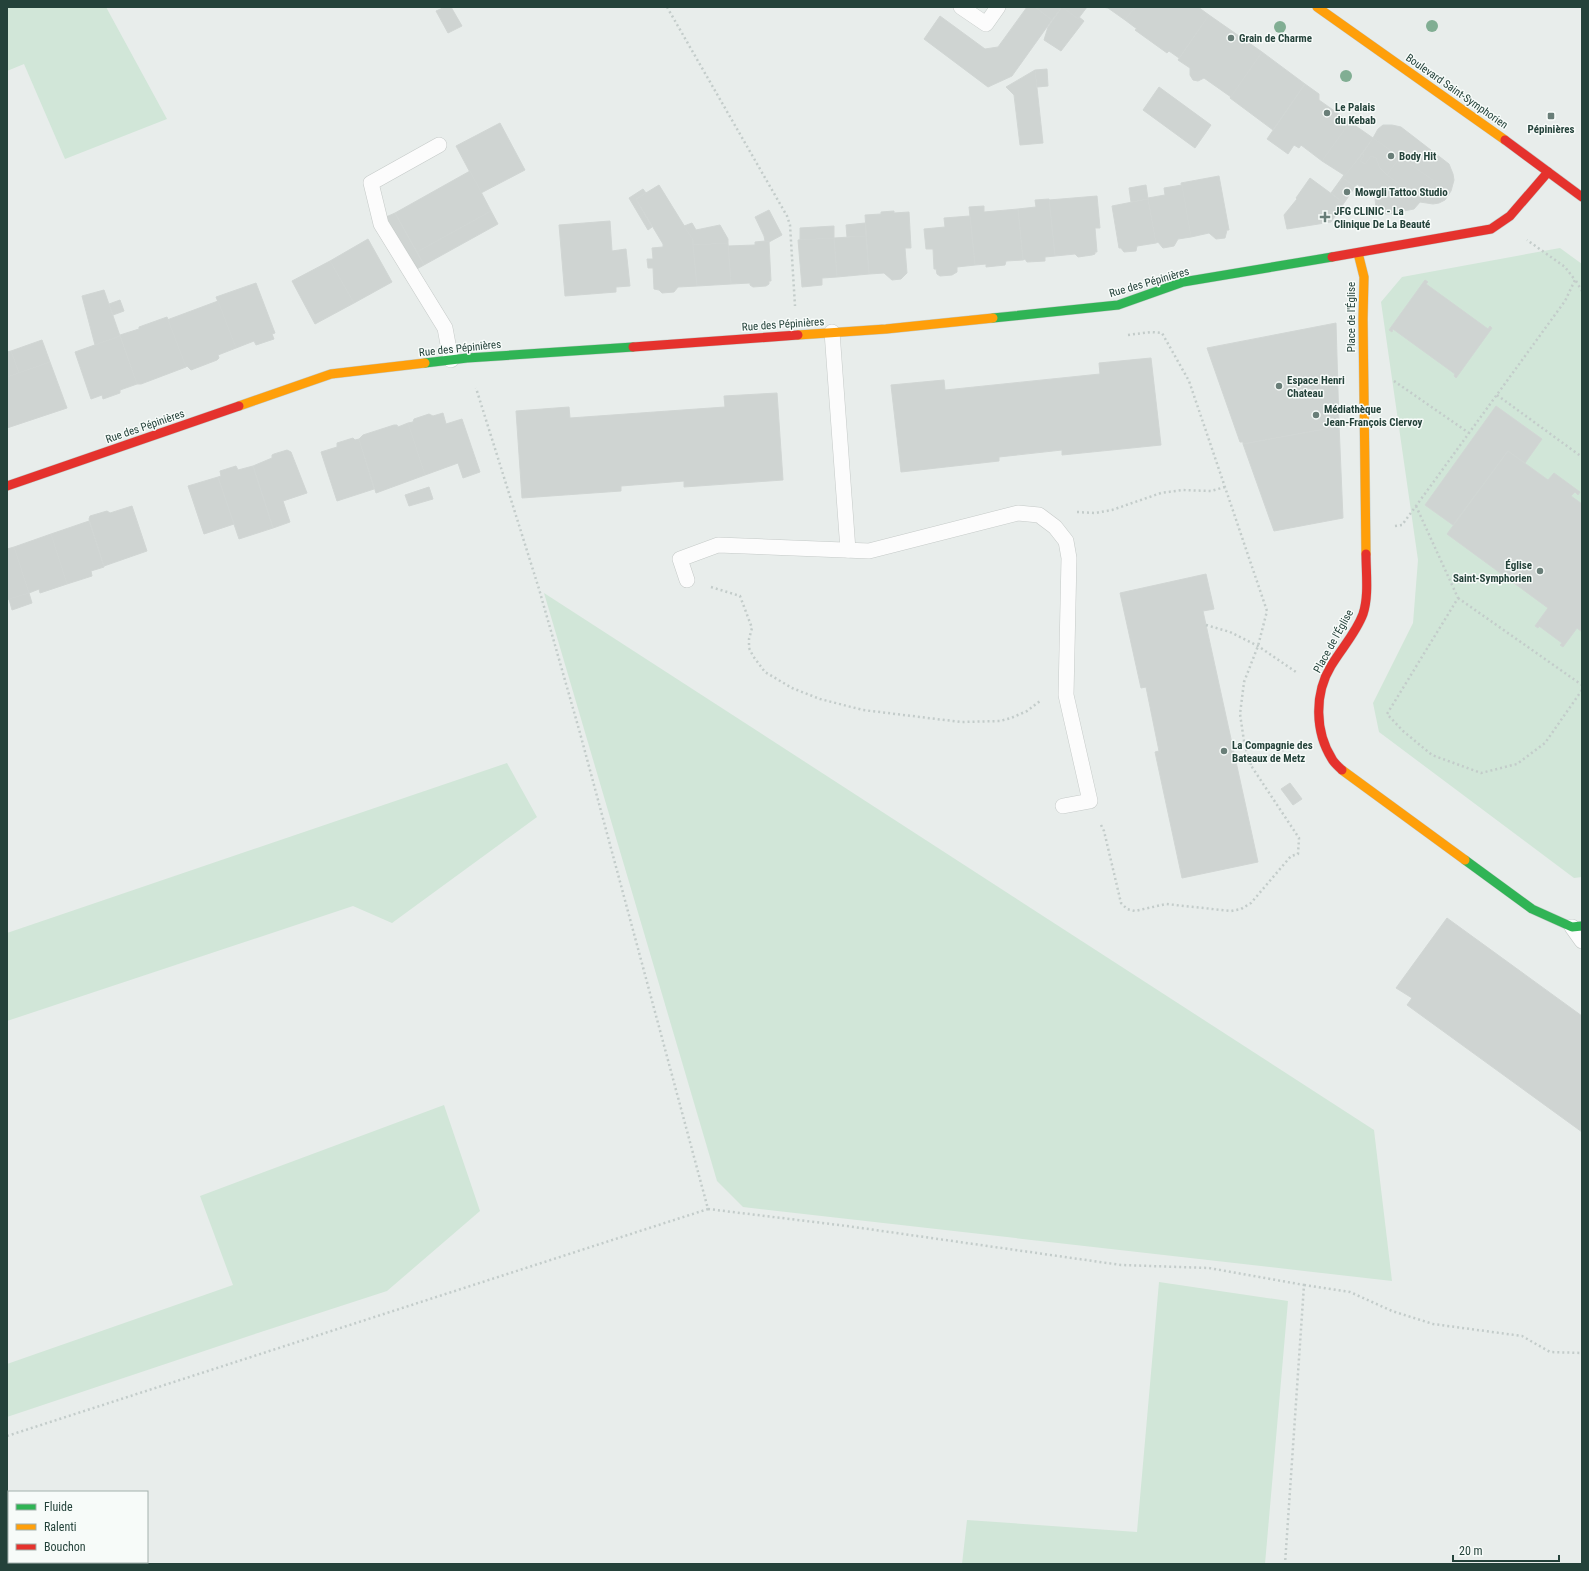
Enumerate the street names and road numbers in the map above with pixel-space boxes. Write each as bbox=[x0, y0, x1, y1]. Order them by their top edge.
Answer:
street label: Boulevard Saint-Symphorien bbox=[1403, 51, 1510, 132]
street label: Rue des Pépinières bbox=[1108, 265, 1191, 300]
street label: Place de l'Église bbox=[1345, 282, 1358, 352]
street label: Rue des Pépinières bbox=[741, 315, 825, 334]
street label: Rue des Pépinières bbox=[418, 338, 502, 359]
street label: Rue des Pépinières bbox=[104, 407, 186, 446]
street label: Place de l'Église bbox=[1311, 607, 1356, 675]

